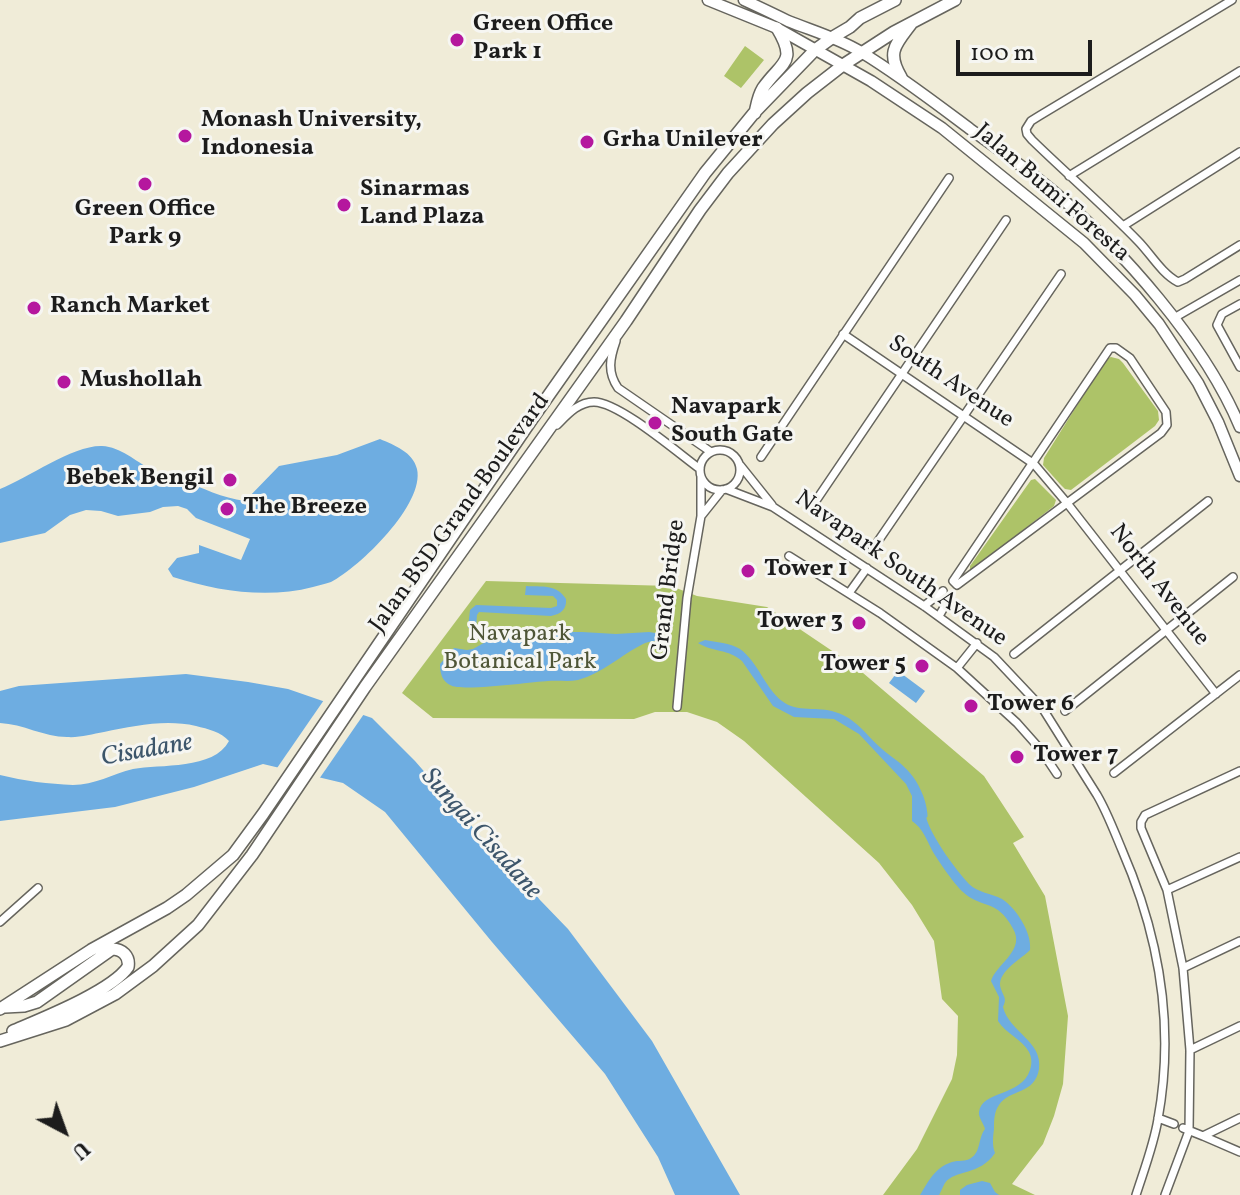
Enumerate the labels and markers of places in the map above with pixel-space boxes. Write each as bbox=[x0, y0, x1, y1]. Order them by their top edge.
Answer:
place label: Green Office Park 1 bbox=[473, 12, 613, 68]
marker: Green Office Park 1 bbox=[448, 31, 466, 49]
place label: Monash University, Indonesia bbox=[201, 108, 422, 164]
marker: Monash University, Indonesia bbox=[176, 127, 194, 145]
place label: Grha Unilever bbox=[603, 128, 763, 156]
marker: Grha Unilever bbox=[578, 133, 596, 151]
marker: Green Office Park 9 bbox=[136, 175, 154, 193]
place label: Sinarmas Land Plaza bbox=[360, 177, 484, 233]
marker: Sinarmas Land Plaza bbox=[335, 196, 353, 214]
place label: Green Office Park 9 bbox=[75, 197, 215, 253]
place label: Ranch Market bbox=[50, 294, 210, 322]
marker: Ranch Market bbox=[25, 299, 43, 317]
place label: Mushollah bbox=[80, 368, 202, 396]
marker: Mushollah bbox=[55, 373, 73, 391]
place label: Navapark South Gate bbox=[671, 395, 793, 451]
marker: Navapark South Gate bbox=[646, 414, 664, 432]
place label: Bebek Bengil bbox=[66, 466, 214, 494]
marker: Bebek Bengil bbox=[221, 471, 239, 489]
place label: The Breeze bbox=[243, 495, 367, 523]
marker: The Breeze bbox=[218, 500, 236, 518]
place label: Tower 1 bbox=[764, 557, 848, 585]
marker: Tower 1 bbox=[739, 562, 757, 580]
place label: Tower 3 bbox=[757, 609, 843, 637]
marker: Tower 3 bbox=[850, 614, 868, 632]
place label: Tower 5 bbox=[820, 652, 906, 680]
marker: Tower 5 bbox=[913, 657, 931, 675]
place label: Tower 6 bbox=[987, 692, 1074, 720]
marker: Tower 6 bbox=[962, 697, 980, 715]
place label: Tower 7 bbox=[1033, 743, 1118, 771]
marker: Tower 7 bbox=[1008, 748, 1026, 766]

